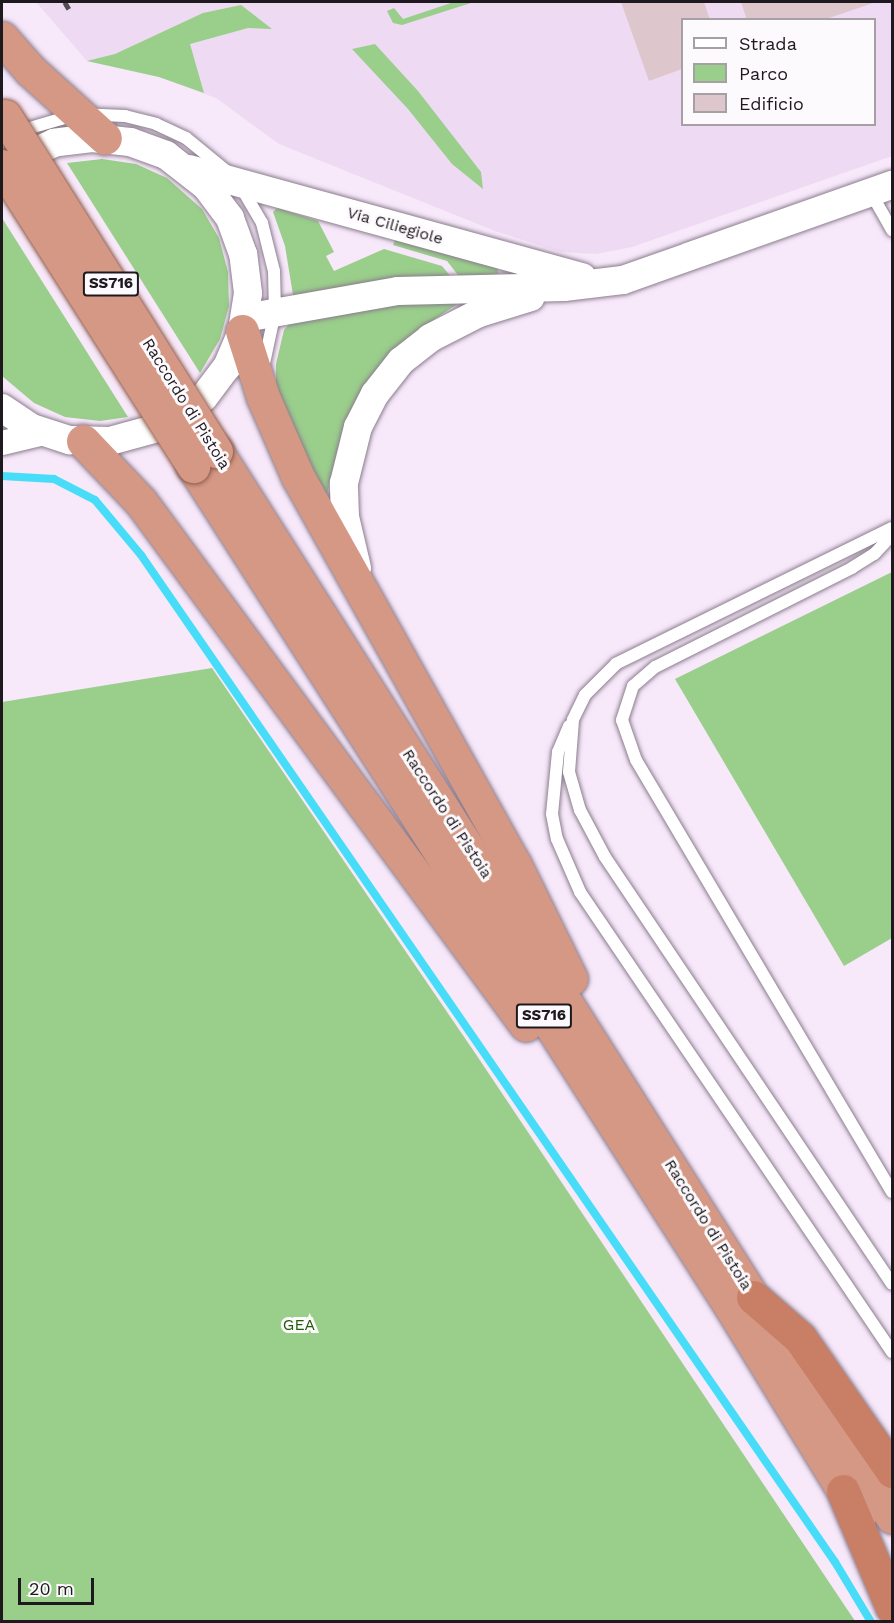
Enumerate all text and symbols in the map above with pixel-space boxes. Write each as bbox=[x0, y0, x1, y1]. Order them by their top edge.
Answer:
legend bbox=[681, 18, 876, 126]
text: Strada bbox=[739, 33, 797, 54]
text: Parco bbox=[739, 63, 788, 84]
text: Edificio bbox=[739, 93, 804, 114]
street label: Via Ciliegiole bbox=[345, 203, 445, 249]
road number: SS716 bbox=[82, 272, 140, 296]
street label: Raccordo di Pistoia bbox=[138, 335, 234, 473]
street label: Raccordo di Pistoia bbox=[398, 746, 496, 882]
road number: SS716 bbox=[516, 1004, 572, 1028]
street label: Raccordo di Pistoia bbox=[660, 1156, 756, 1294]
park label: GEA bbox=[283, 1315, 315, 1335]
scale bar bbox=[21, 1566, 98, 1604]
text: 20 m bbox=[29, 1578, 74, 1599]

